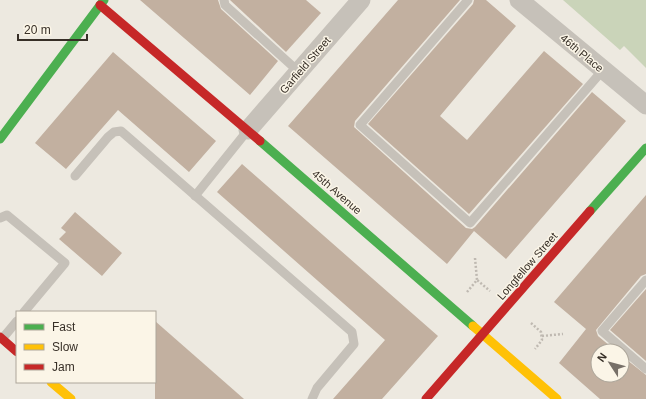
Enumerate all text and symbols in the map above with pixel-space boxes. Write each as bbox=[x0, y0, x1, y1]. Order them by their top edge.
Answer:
scale bar bbox=[18, 16, 87, 42]
text: 20 m bbox=[24, 23, 51, 37]
street label: 46th Place bbox=[558, 32, 606, 74]
street label: Garfield Street bbox=[277, 34, 333, 96]
street label: 45th Avenue bbox=[310, 167, 364, 217]
street label: Longfellow Street bbox=[495, 230, 559, 302]
legend bbox=[16, 311, 156, 383]
text: Fast bbox=[52, 320, 76, 334]
text: Slow bbox=[52, 340, 78, 354]
north arrow bbox=[590, 343, 630, 383]
text: N bbox=[595, 350, 609, 364]
text: Jam bbox=[52, 360, 75, 374]

